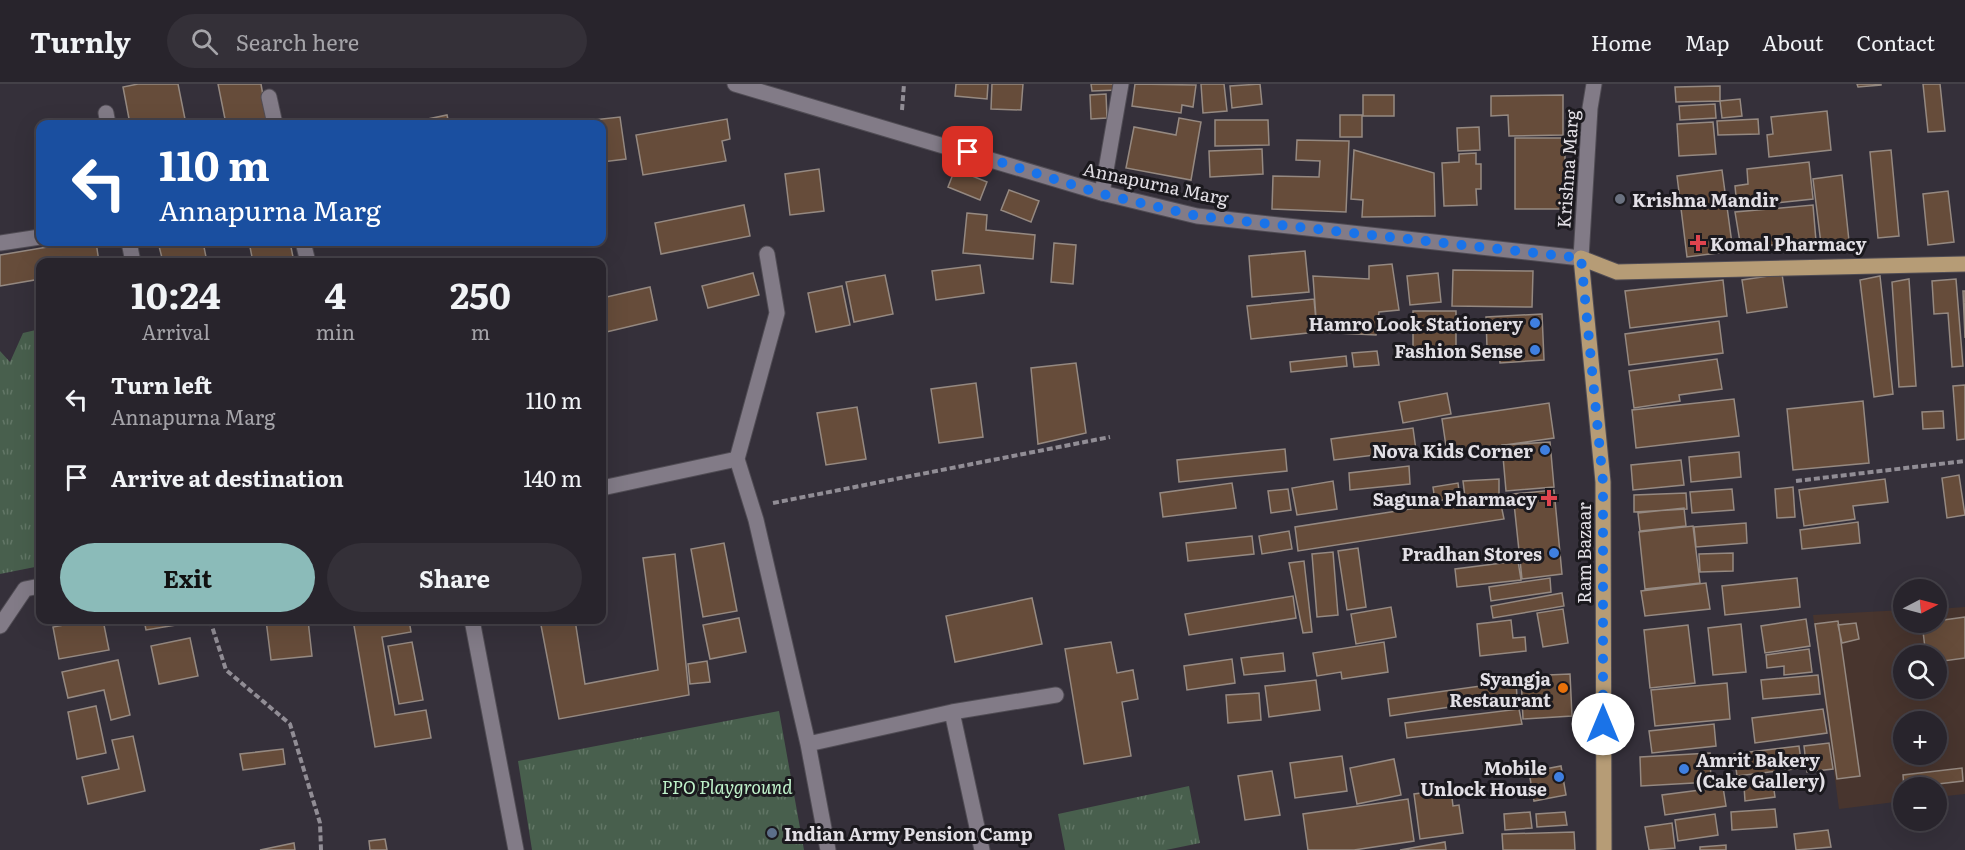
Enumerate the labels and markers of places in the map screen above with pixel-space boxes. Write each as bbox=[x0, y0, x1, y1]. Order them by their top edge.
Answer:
pin bbox=[942, 126, 993, 177]
place label: Krishna Mandir bbox=[1632, 186, 1779, 213]
marker: Krishna Mandir bbox=[1613, 192, 1627, 206]
place label: Komal Pharmacy bbox=[1710, 230, 1867, 257]
marker: Komal Pharmacy bbox=[1691, 236, 1705, 250]
place label: Hamro Look Stationery bbox=[1309, 310, 1523, 337]
marker: Hamro Look Stationery bbox=[1528, 316, 1542, 330]
place label: Fashion Sense bbox=[1394, 337, 1523, 364]
marker: Fashion Sense bbox=[1528, 343, 1542, 357]
place label: Nova Kids Corner bbox=[1372, 437, 1533, 464]
marker: Nova Kids Corner bbox=[1538, 443, 1552, 457]
place label: Saguna Pharmacy bbox=[1373, 485, 1537, 512]
marker: Saguna Pharmacy bbox=[1542, 491, 1556, 505]
place label: Pradhan Stores bbox=[1401, 540, 1542, 567]
marker: Pradhan Stores bbox=[1547, 546, 1561, 560]
place label: Syangja Restaurant bbox=[1449, 665, 1552, 713]
marker: Syangja Restaurant bbox=[1556, 681, 1570, 695]
place label: Amrit Bakery (Cake Gallery) bbox=[1696, 746, 1826, 794]
place label: Mobile Unlock House bbox=[1420, 754, 1547, 802]
marker: Amrit Bakery (Cake Gallery) bbox=[1677, 762, 1691, 776]
marker: Mobile Unlock House bbox=[1552, 770, 1566, 784]
place label: Indian Army Pension Camp bbox=[784, 820, 1033, 847]
marker: Indian Army Pension Camp bbox=[765, 826, 779, 840]

